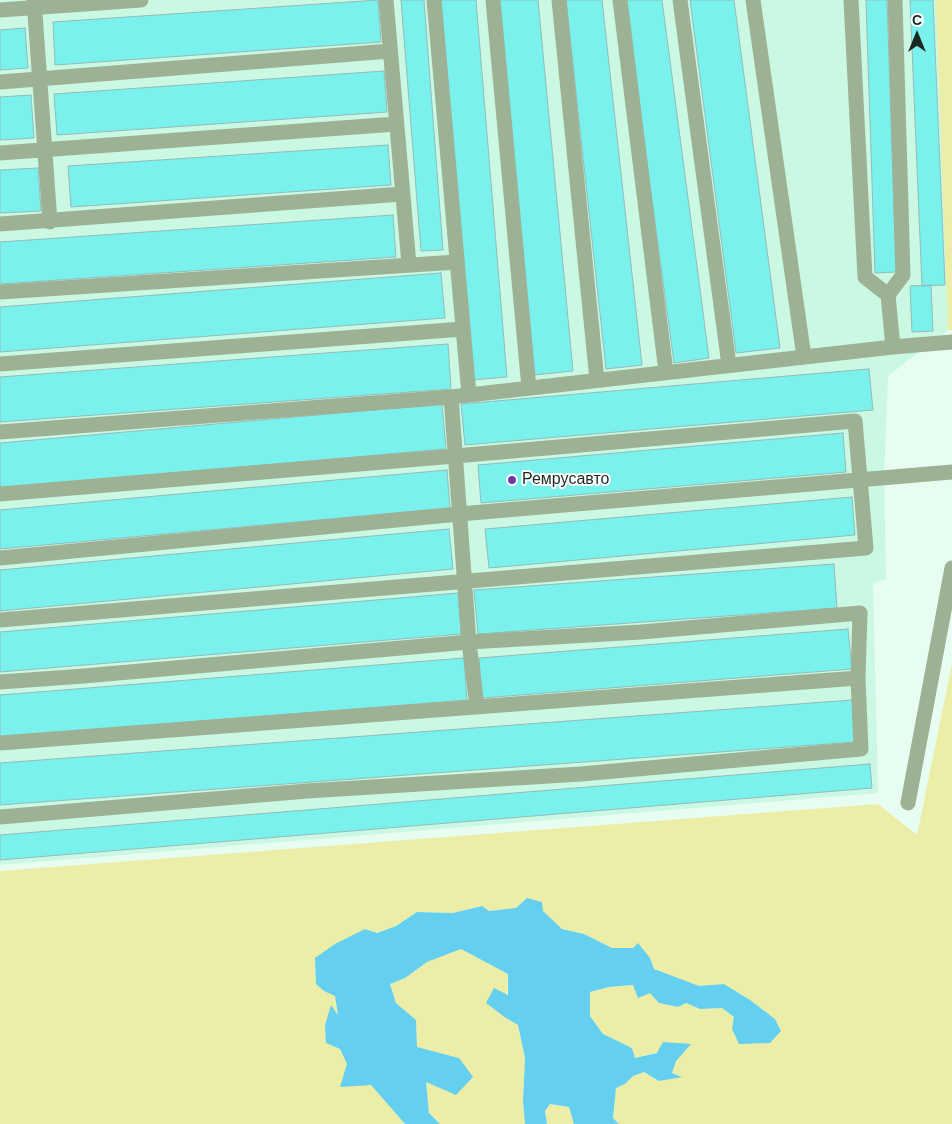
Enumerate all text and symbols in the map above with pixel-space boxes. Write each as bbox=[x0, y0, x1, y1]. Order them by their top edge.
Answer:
north arrow bbox=[892, 10, 942, 60]
text: С bbox=[912, 12, 922, 28]
place label: Ремрусавто bbox=[522, 470, 610, 490]
marker: Ремрусавто bbox=[506, 474, 518, 486]

